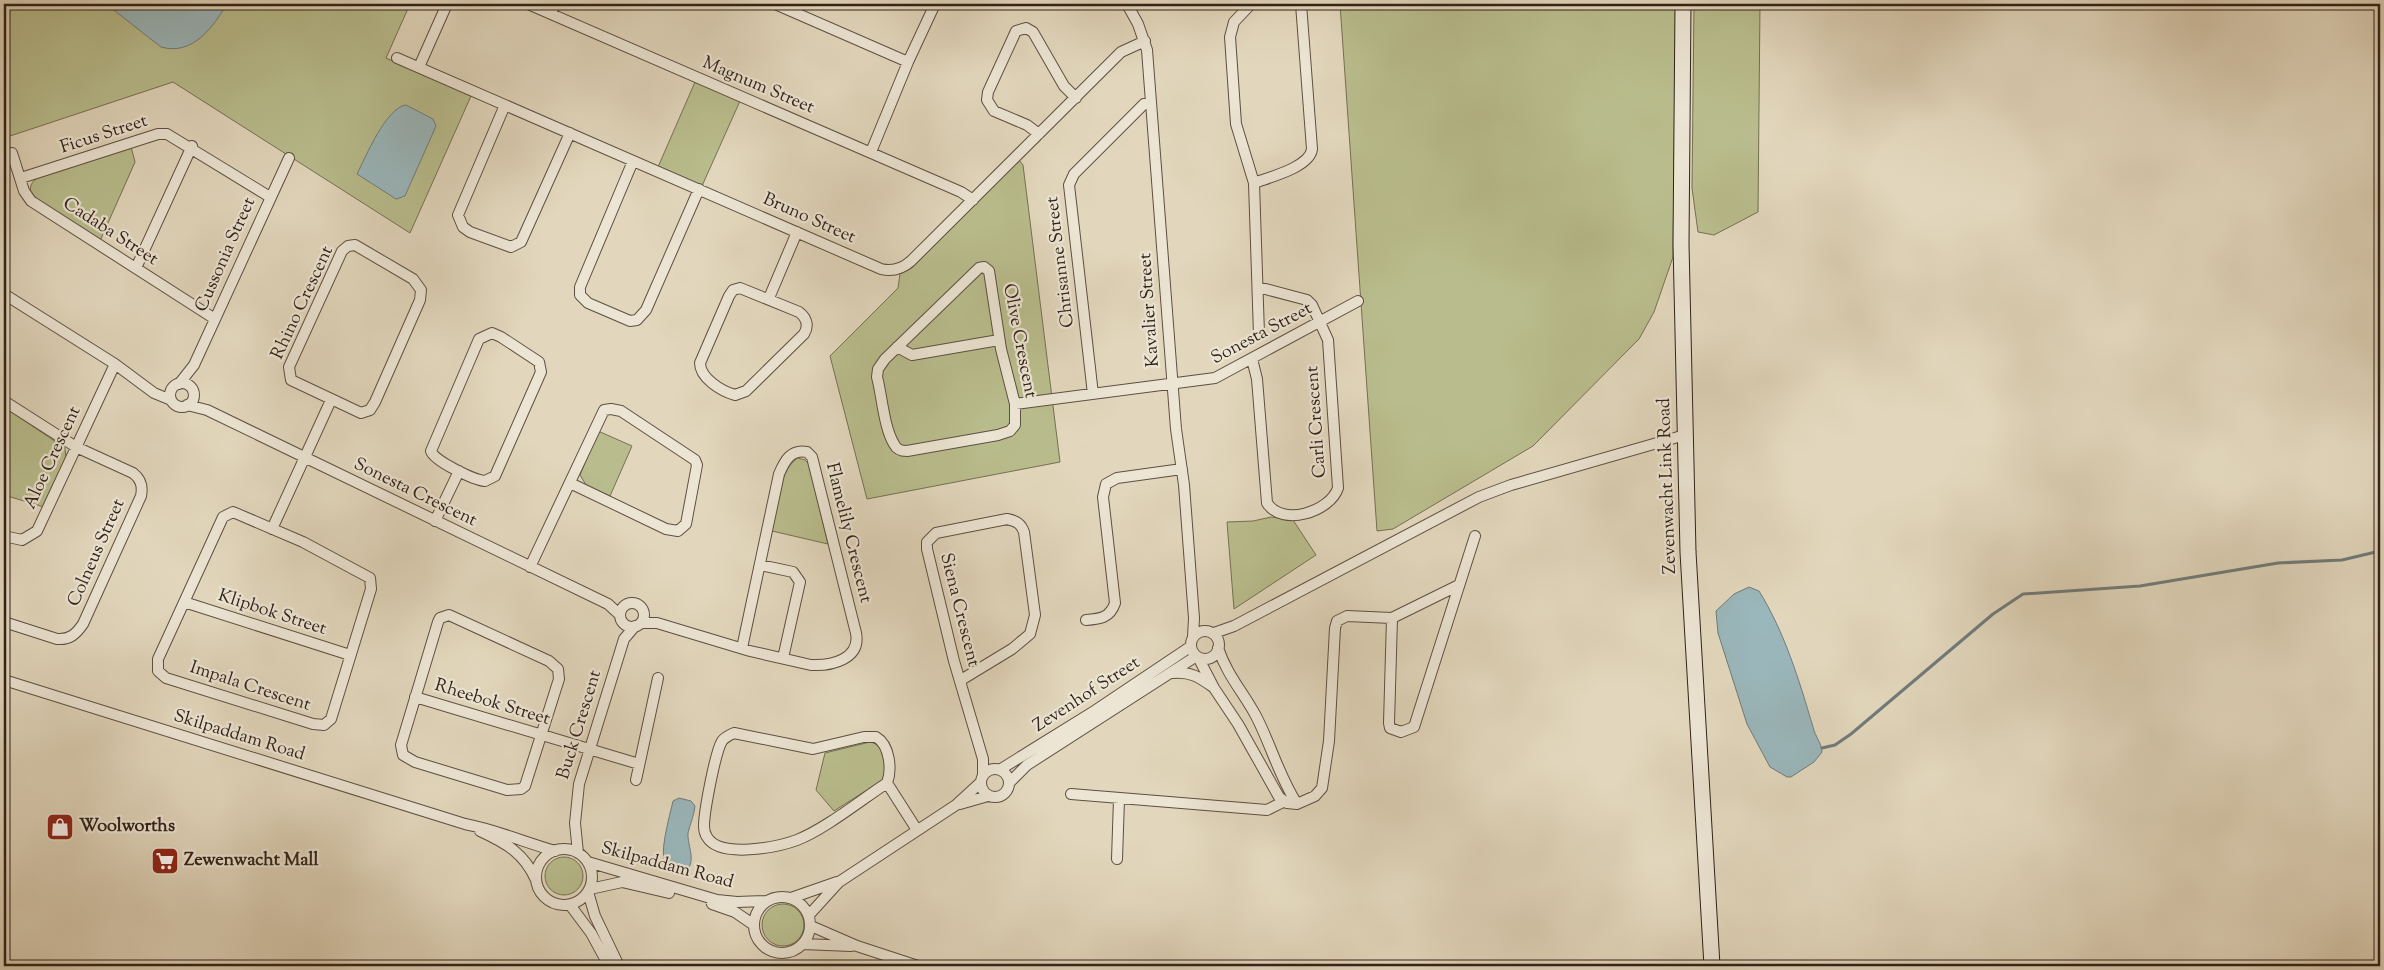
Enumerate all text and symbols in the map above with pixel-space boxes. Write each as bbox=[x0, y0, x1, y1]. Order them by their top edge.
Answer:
street label: Magnum Street bbox=[698, 51, 818, 121]
street label: Ficus Street bbox=[57, 109, 151, 161]
street label: Bruno Street bbox=[758, 187, 860, 251]
street label: Cadaba Street bbox=[57, 191, 163, 273]
street label: Cussonia Street bbox=[189, 194, 263, 316]
street label: Chrisanne Street bbox=[1040, 195, 1082, 329]
street label: Rhino Crescent bbox=[265, 242, 341, 364]
street label: Kavalier Street bbox=[1133, 252, 1167, 368]
street label: Olive Crescent bbox=[995, 282, 1043, 400]
street label: Sonesta Street bbox=[1207, 296, 1317, 372]
street label: Carli Crescent bbox=[1300, 365, 1334, 479]
street label: Zevenwacht Link Road bbox=[1652, 397, 1684, 575]
street label: Aloe Crescent bbox=[18, 402, 88, 514]
street label: Sonesta Crescent bbox=[349, 452, 481, 534]
street label: Flamelily Crescent bbox=[818, 460, 878, 606]
street label: Colneus Street bbox=[62, 495, 132, 611]
street label: Siena Crescent bbox=[932, 550, 986, 670]
street label: Klipbok Street bbox=[214, 583, 330, 643]
street label: Zevenhof Street bbox=[1028, 651, 1146, 739]
street label: Impala Crescent bbox=[186, 655, 314, 719]
street label: Buck Crescent bbox=[551, 667, 609, 783]
street label: Rheebok Street bbox=[431, 673, 553, 733]
street label: Skilpaddam Road bbox=[170, 704, 308, 768]
shop icon: Woolworths bbox=[45, 812, 75, 842]
place label: Woolworths bbox=[79, 814, 175, 840]
street label: Skilpaddam Road bbox=[598, 836, 736, 896]
supermarket icon: Zewenwacht Mall bbox=[150, 846, 180, 876]
place label: Zewenwacht Mall bbox=[184, 848, 319, 874]

